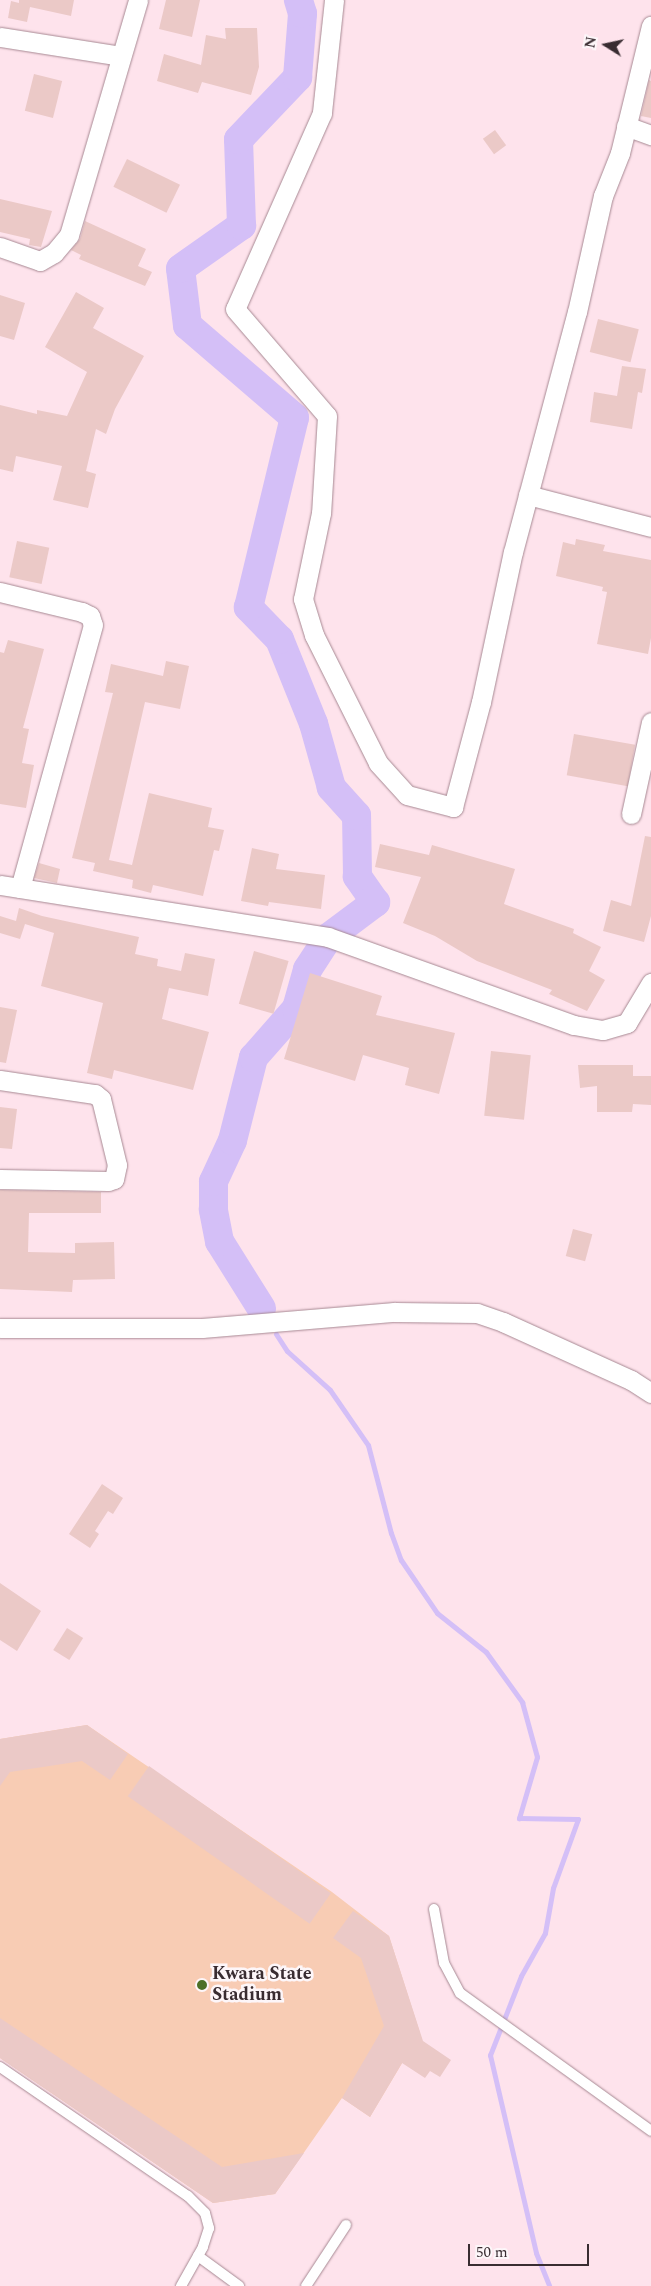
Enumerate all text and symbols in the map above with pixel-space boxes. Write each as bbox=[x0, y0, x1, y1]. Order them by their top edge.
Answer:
north arrow bbox=[581, 20, 631, 70]
text: N bbox=[579, 35, 602, 50]
place label: Kwara State Stadium bbox=[212, 1964, 312, 2006]
marker: Kwara State Stadium bbox=[196, 1979, 208, 1991]
scale bar bbox=[471, 2234, 592, 2266]
text: 50 m bbox=[476, 2241, 508, 2264]

